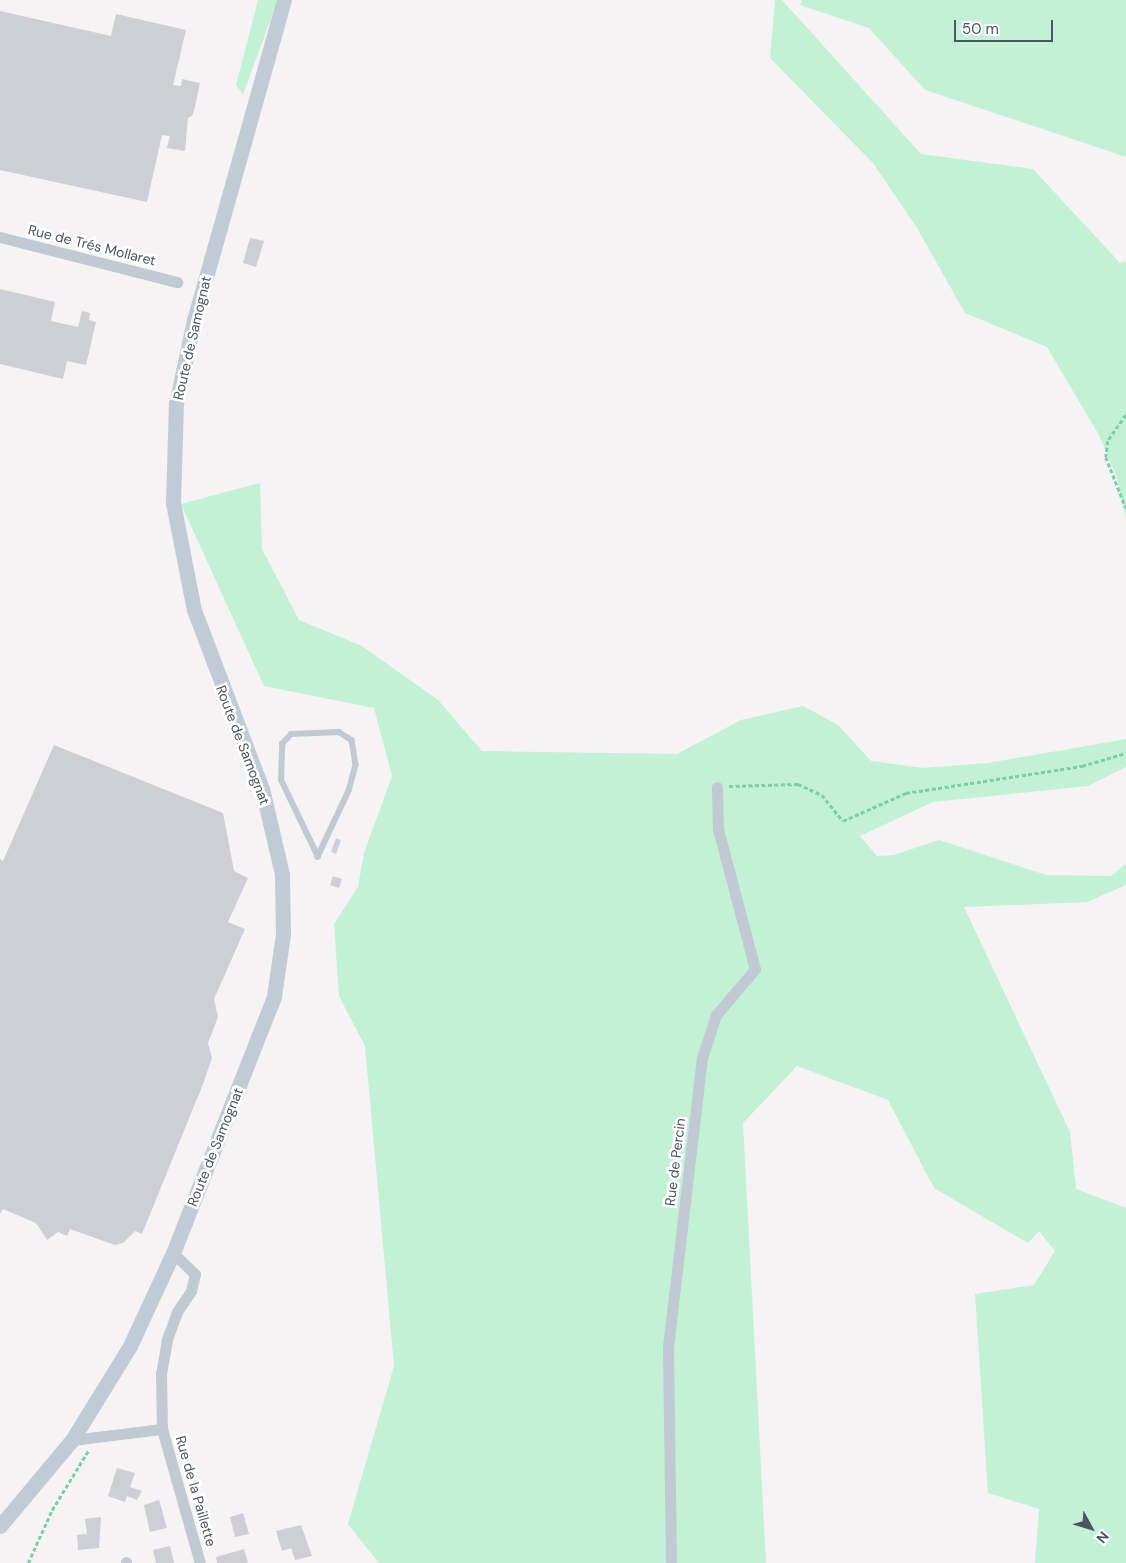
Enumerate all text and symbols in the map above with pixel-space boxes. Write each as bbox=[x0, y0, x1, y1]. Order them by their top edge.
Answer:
scale bar bbox=[956, 10, 1055, 42]
text: 50 m bbox=[962, 19, 999, 39]
street label: Rue de Trés Mollaret bbox=[26, 221, 158, 269]
street label: Route de Samognat bbox=[170, 274, 214, 402]
street label: Route de Samognat bbox=[212, 683, 274, 807]
street label: Route de Samognat bbox=[183, 1085, 247, 1209]
street label: Rue de Percin bbox=[661, 1117, 689, 1207]
street label: Rue de la Paillette bbox=[172, 1434, 220, 1548]
north arrow bbox=[1066, 1503, 1116, 1553]
text: N bbox=[1092, 1528, 1113, 1547]

